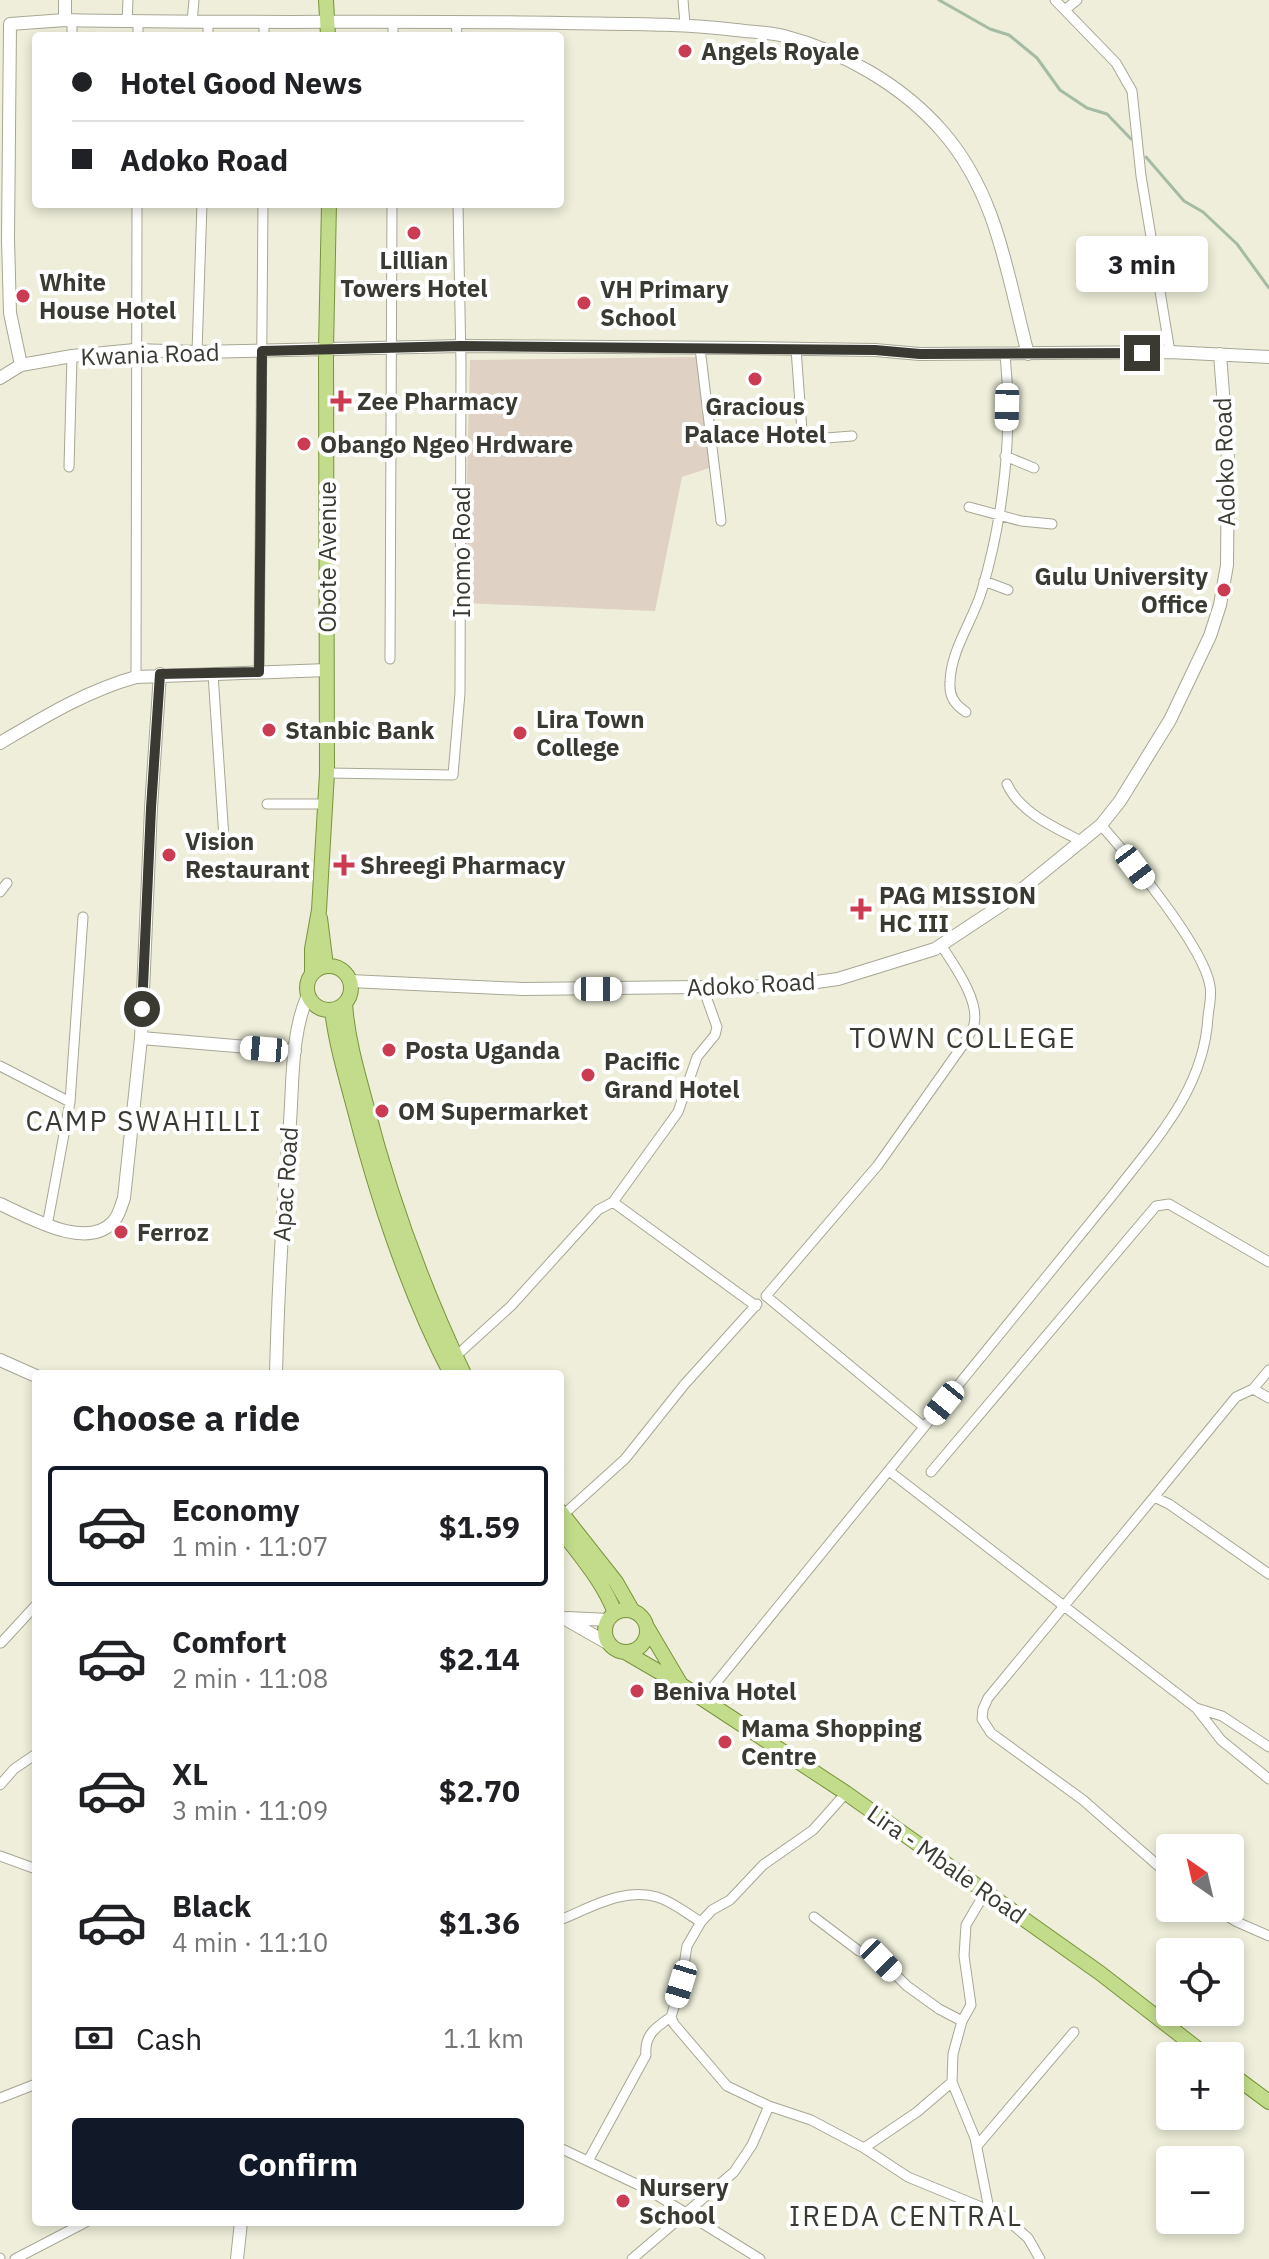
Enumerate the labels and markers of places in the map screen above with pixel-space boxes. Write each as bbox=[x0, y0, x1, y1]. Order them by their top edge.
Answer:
place label: Angels Royale bbox=[701, 35, 859, 67]
marker: Angels Royale bbox=[676, 42, 694, 60]
marker: Lillian Towers Hotel bbox=[405, 224, 423, 242]
place label: Lillian Towers Hotel bbox=[340, 244, 488, 304]
place label: White House Hotel bbox=[39, 266, 176, 326]
place label: VH Primary School bbox=[600, 273, 729, 333]
marker: White House Hotel bbox=[14, 287, 32, 305]
marker: VH Primary School bbox=[575, 294, 593, 312]
marker: Gracious Palace Hotel bbox=[746, 370, 764, 388]
place label: Zee Pharmacy bbox=[357, 385, 518, 417]
place label: Gracious Palace Hotel bbox=[684, 390, 826, 450]
marker: Zee Pharmacy bbox=[332, 392, 350, 410]
place label: Obango Ngeo Hrdware bbox=[320, 428, 573, 460]
marker: Obango Ngeo Hrdware bbox=[295, 435, 313, 453]
place label: Gulu University Office bbox=[1035, 560, 1208, 620]
marker: Gulu University Office bbox=[1215, 581, 1233, 599]
place label: Lira Town College bbox=[536, 703, 645, 763]
place label: Stanbic Bank bbox=[285, 714, 435, 746]
marker: Stanbic Bank bbox=[260, 721, 278, 739]
marker: Lira Town College bbox=[511, 724, 529, 742]
place label: Vision Restaurant bbox=[185, 825, 310, 885]
marker: Vision Restaurant bbox=[160, 846, 178, 864]
place label: Shreegi Pharmacy bbox=[360, 849, 566, 881]
marker: Shreegi Pharmacy bbox=[335, 856, 353, 874]
place label: PAG MISSION HC III bbox=[879, 879, 1036, 939]
marker: PAG MISSION HC III bbox=[850, 898, 872, 920]
place label: Posta Uganda bbox=[405, 1034, 560, 1066]
marker: Posta Uganda bbox=[380, 1041, 398, 1059]
place label: Pacific Grand Hotel bbox=[604, 1045, 739, 1105]
marker: Pacific Grand Hotel bbox=[579, 1066, 597, 1084]
place label: OM Supermarket bbox=[398, 1095, 588, 1127]
marker: OM Supermarket bbox=[373, 1102, 391, 1120]
place label: Ferroz bbox=[137, 1216, 209, 1248]
marker: Ferroz bbox=[112, 1223, 130, 1241]
place label: Beniva Hotel bbox=[653, 1675, 796, 1707]
marker: Beniva Hotel bbox=[628, 1682, 646, 1700]
place label: Mama Shopping Centre bbox=[741, 1712, 922, 1772]
marker: Mama Shopping Centre bbox=[716, 1733, 734, 1751]
place label: Nursery School bbox=[639, 2171, 729, 2231]
marker: Nursery School bbox=[614, 2192, 632, 2210]

